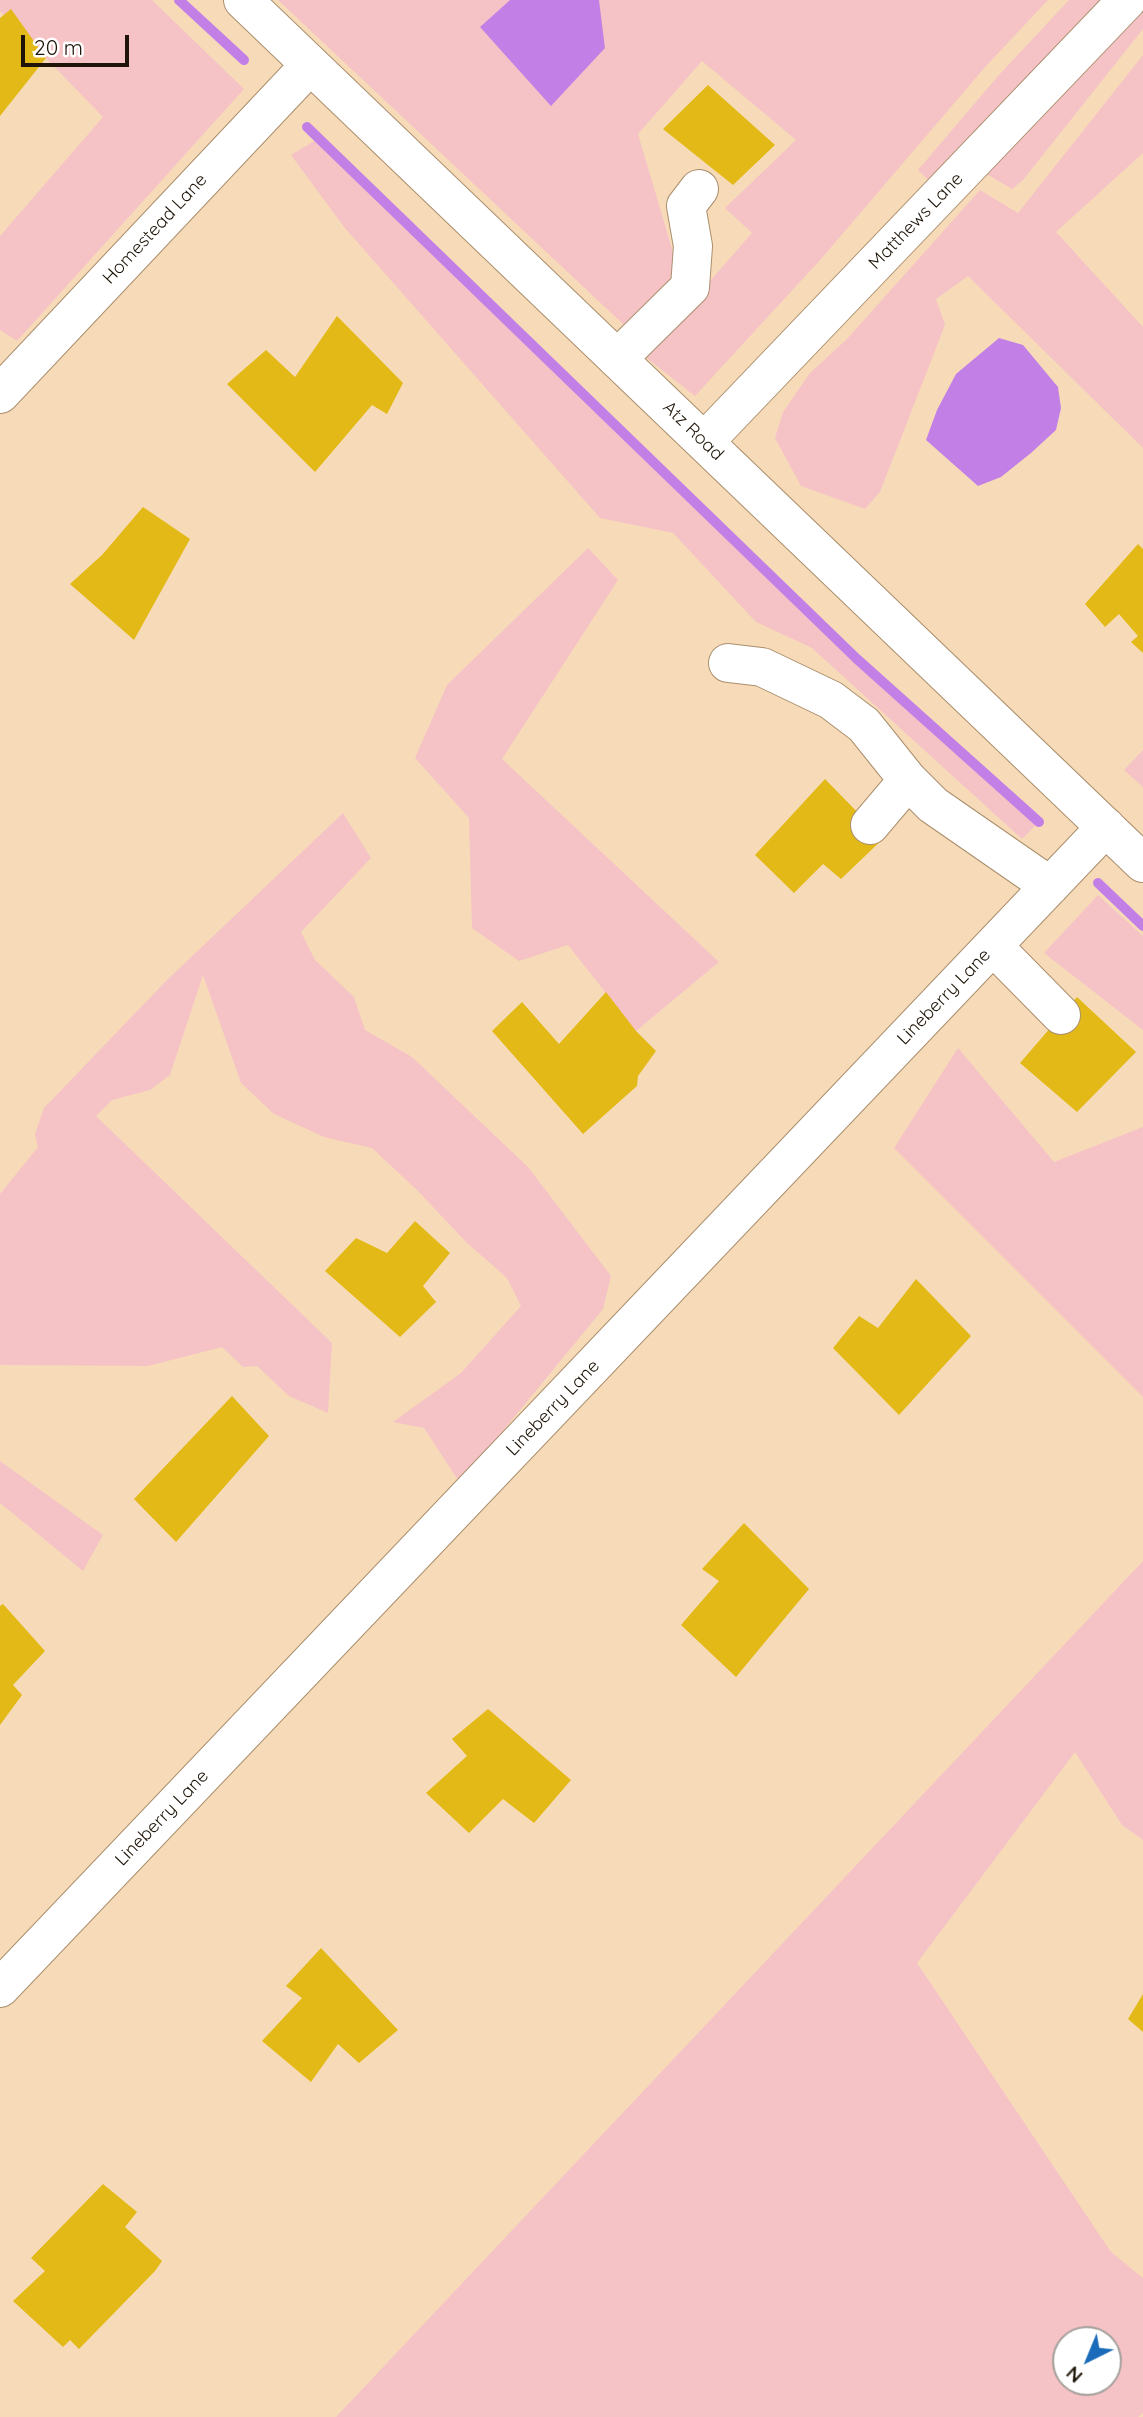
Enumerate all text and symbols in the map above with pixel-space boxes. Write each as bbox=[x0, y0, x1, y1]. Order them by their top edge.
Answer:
scale bar bbox=[24, 21, 133, 65]
text: 20 m bbox=[34, 34, 83, 60]
street label: Matthews Lane bbox=[864, 168, 968, 274]
street label: Homestead Lane bbox=[98, 169, 212, 289]
street label: Atz Road bbox=[658, 397, 728, 465]
street label: Lineberry Lane bbox=[893, 944, 995, 1050]
street label: Lineberry Lane bbox=[502, 1355, 604, 1461]
street label: Lineberry Lane bbox=[111, 1765, 213, 1871]
north arrow bbox=[1052, 2326, 1122, 2396]
text: N bbox=[1061, 2361, 1087, 2388]

